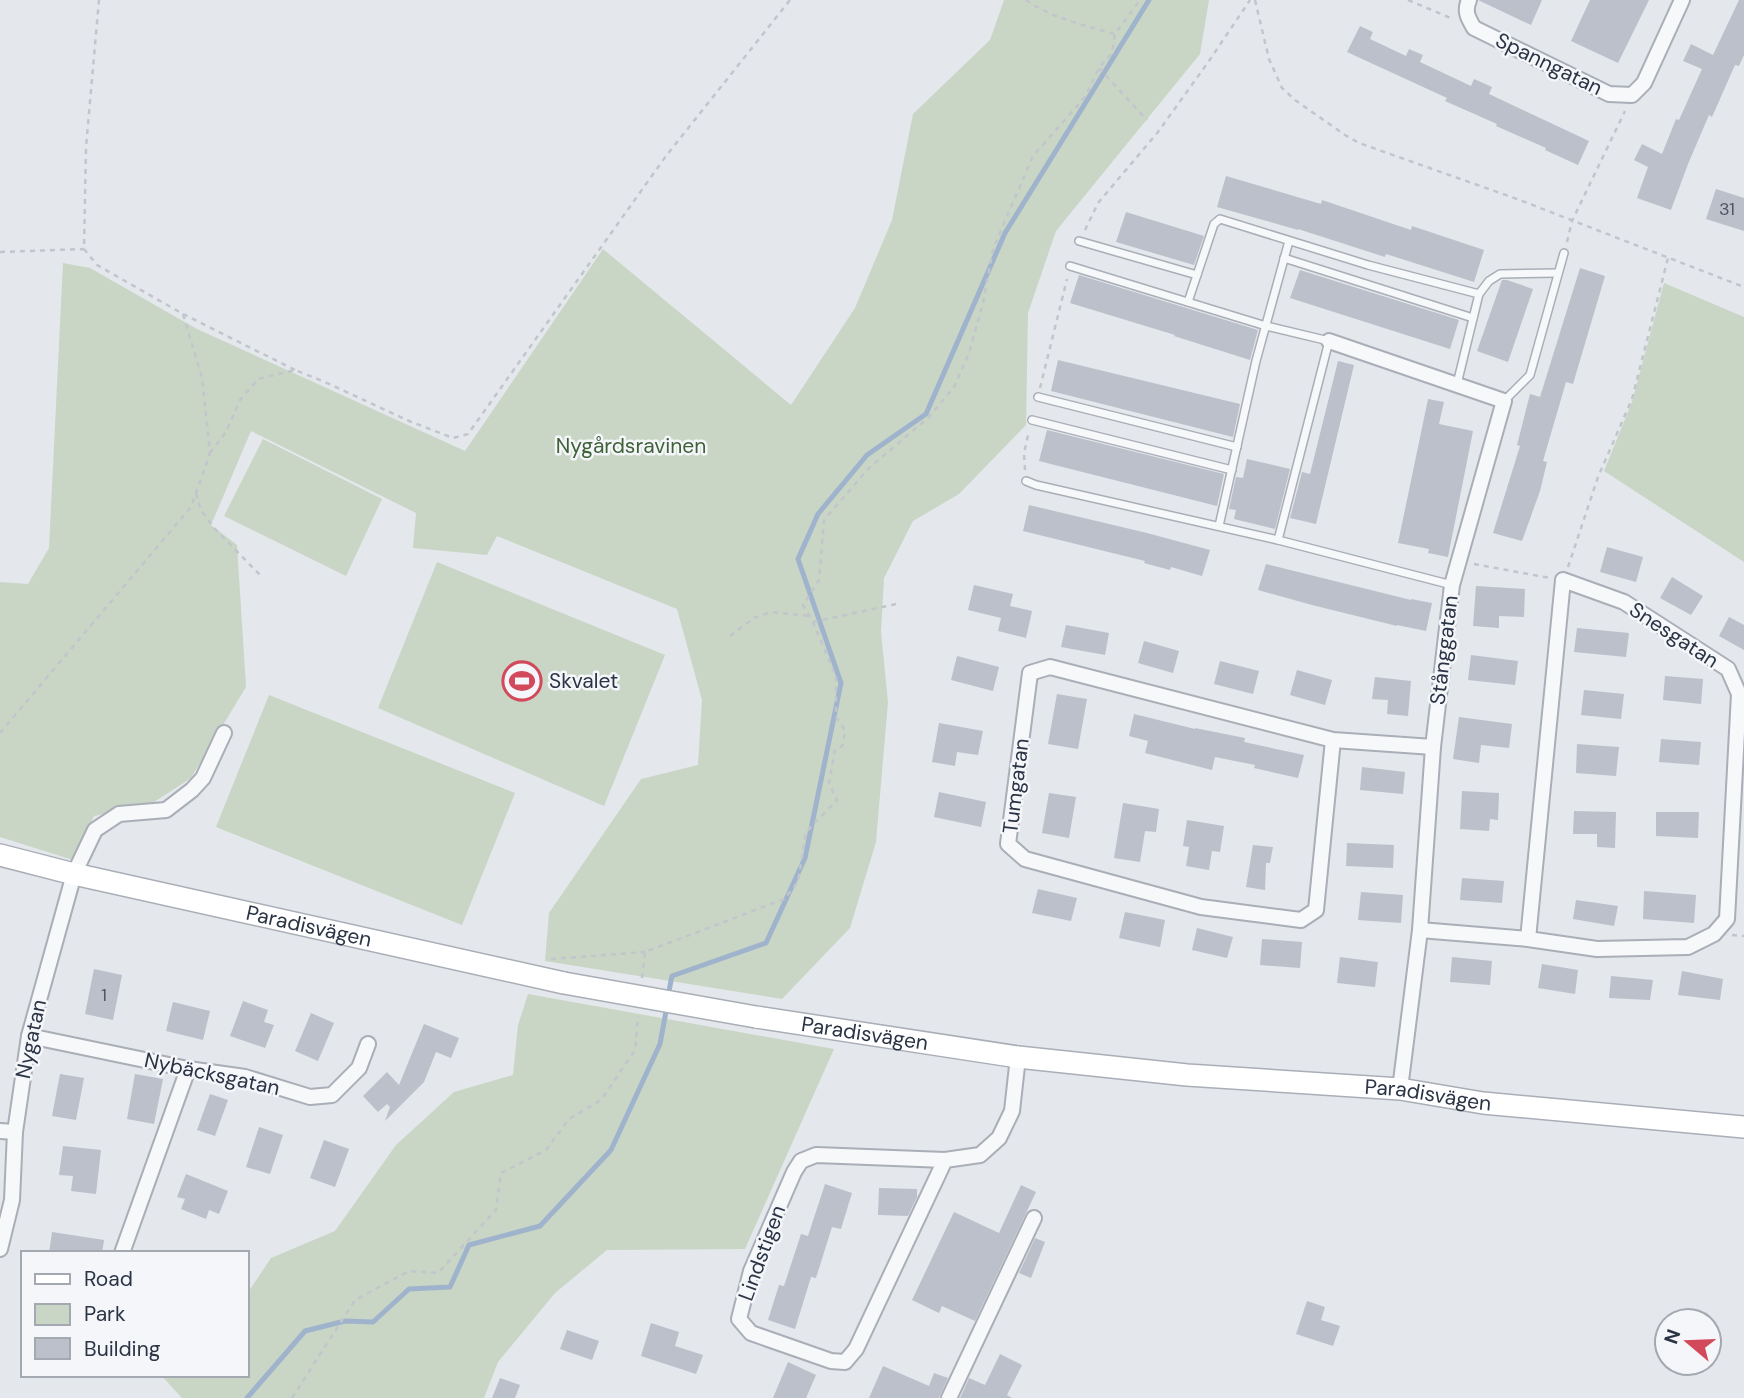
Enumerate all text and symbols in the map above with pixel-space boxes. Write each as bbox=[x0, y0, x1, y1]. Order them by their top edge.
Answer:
street label: Spanngatan bbox=[1491, 26, 1607, 102]
house number: 31 bbox=[1719, 197, 1735, 221]
park label: Nygårdsravinen bbox=[556, 432, 706, 460]
street label: Stånggatan bbox=[1423, 594, 1465, 706]
street label: Snesgatan bbox=[1624, 596, 1724, 674]
sports icon: Skvalet bbox=[501, 660, 543, 702]
place label: Skvalet bbox=[549, 667, 618, 695]
street label: Tumgatan bbox=[996, 737, 1036, 835]
street label: Paradisvägen bbox=[243, 899, 374, 954]
house number: 1 bbox=[101, 983, 107, 1007]
street label: Nygatan bbox=[9, 997, 53, 1081]
street label: Paradisvägen bbox=[799, 1010, 930, 1057]
street label: Nybäcksgatan bbox=[142, 1046, 282, 1102]
street label: Paradisvägen bbox=[1364, 1073, 1493, 1118]
street label: Lindstigen bbox=[732, 1201, 792, 1305]
legend bbox=[21, 1251, 248, 1377]
text: Road bbox=[84, 1265, 133, 1293]
text: Park bbox=[84, 1300, 126, 1328]
north arrow bbox=[1653, 1307, 1723, 1377]
text: N bbox=[1658, 1326, 1686, 1347]
text: Building bbox=[84, 1335, 161, 1363]

